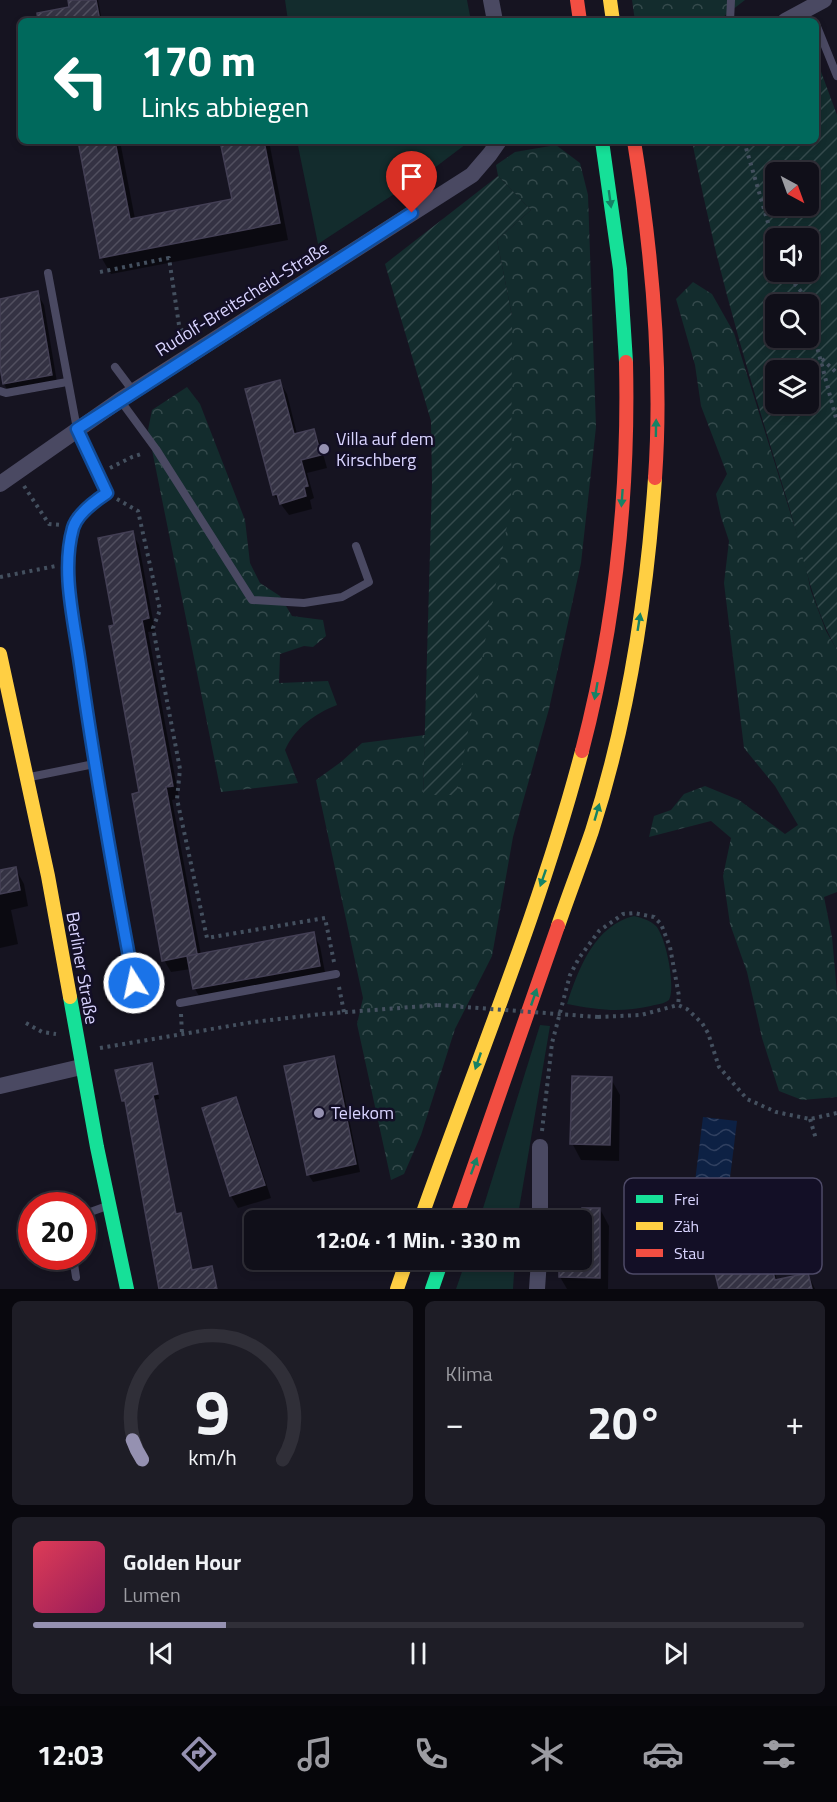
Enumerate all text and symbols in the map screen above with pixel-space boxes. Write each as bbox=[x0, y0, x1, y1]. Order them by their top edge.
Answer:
text: 170 m bbox=[141, 28, 256, 92]
icon: left bbox=[42, 42, 120, 120]
text: Links abbiegen bbox=[141, 86, 309, 127]
pin bbox=[386, 151, 437, 213]
icon: arrive bbox=[395, 160, 428, 193]
north arrow bbox=[765, 162, 819, 216]
map controls bbox=[765, 162, 819, 414]
one-way arrow bbox=[606, 189, 615, 208]
button: sound bbox=[765, 228, 819, 282]
street label: Rudolf-Breitscheid-Straße bbox=[150, 234, 334, 363]
button: search bbox=[765, 294, 819, 348]
button: layers bbox=[765, 360, 819, 414]
one-way arrow bbox=[652, 418, 661, 437]
place label: Villa auf dem Kirschberg bbox=[336, 425, 434, 473]
marker: Villa auf dem Kirschberg bbox=[317, 442, 331, 456]
one-way arrow bbox=[618, 488, 627, 507]
one-way arrow bbox=[634, 612, 643, 631]
one-way arrow bbox=[591, 682, 600, 701]
one-way arrow bbox=[593, 803, 602, 821]
one-way arrow bbox=[538, 869, 548, 887]
street label: Berliner Straße bbox=[59, 909, 106, 1026]
position arrow bbox=[102, 951, 166, 1015]
one-way arrow bbox=[529, 987, 539, 1005]
one-way arrow bbox=[472, 1052, 482, 1070]
place label: Telekom bbox=[331, 1099, 394, 1126]
marker: Telekom bbox=[312, 1106, 326, 1120]
one-way arrow bbox=[469, 1157, 479, 1175]
legend bbox=[624, 1178, 822, 1274]
text: Frei bbox=[674, 1187, 699, 1211]
speed limit sign: 20 bbox=[18, 1192, 96, 1270]
text: Zäh bbox=[674, 1214, 699, 1238]
text: 12:04 · 1 Min. · 330 m bbox=[315, 1223, 521, 1257]
text: Stau bbox=[674, 1241, 705, 1265]
text: Klima bbox=[446, 1358, 493, 1389]
text: 9 bbox=[195, 1363, 230, 1458]
text: 20° bbox=[587, 1388, 663, 1456]
text: − bbox=[446, 1398, 464, 1448]
text: + bbox=[786, 1398, 804, 1448]
text: km/h bbox=[188, 1441, 237, 1473]
text: Golden Hour bbox=[123, 1545, 241, 1579]
text: Lumen bbox=[123, 1579, 181, 1610]
icon: previous bbox=[145, 1637, 178, 1670]
icon: pause bbox=[402, 1637, 435, 1670]
icon: next bbox=[659, 1637, 692, 1670]
icon: directions bbox=[178, 1733, 220, 1775]
icon: music bbox=[294, 1733, 336, 1775]
icon: phone bbox=[410, 1733, 452, 1775]
icon: climate bbox=[526, 1733, 568, 1775]
icon: car bbox=[642, 1733, 684, 1775]
icon: filters bbox=[758, 1733, 800, 1775]
text: 12:03 bbox=[37, 1734, 104, 1775]

